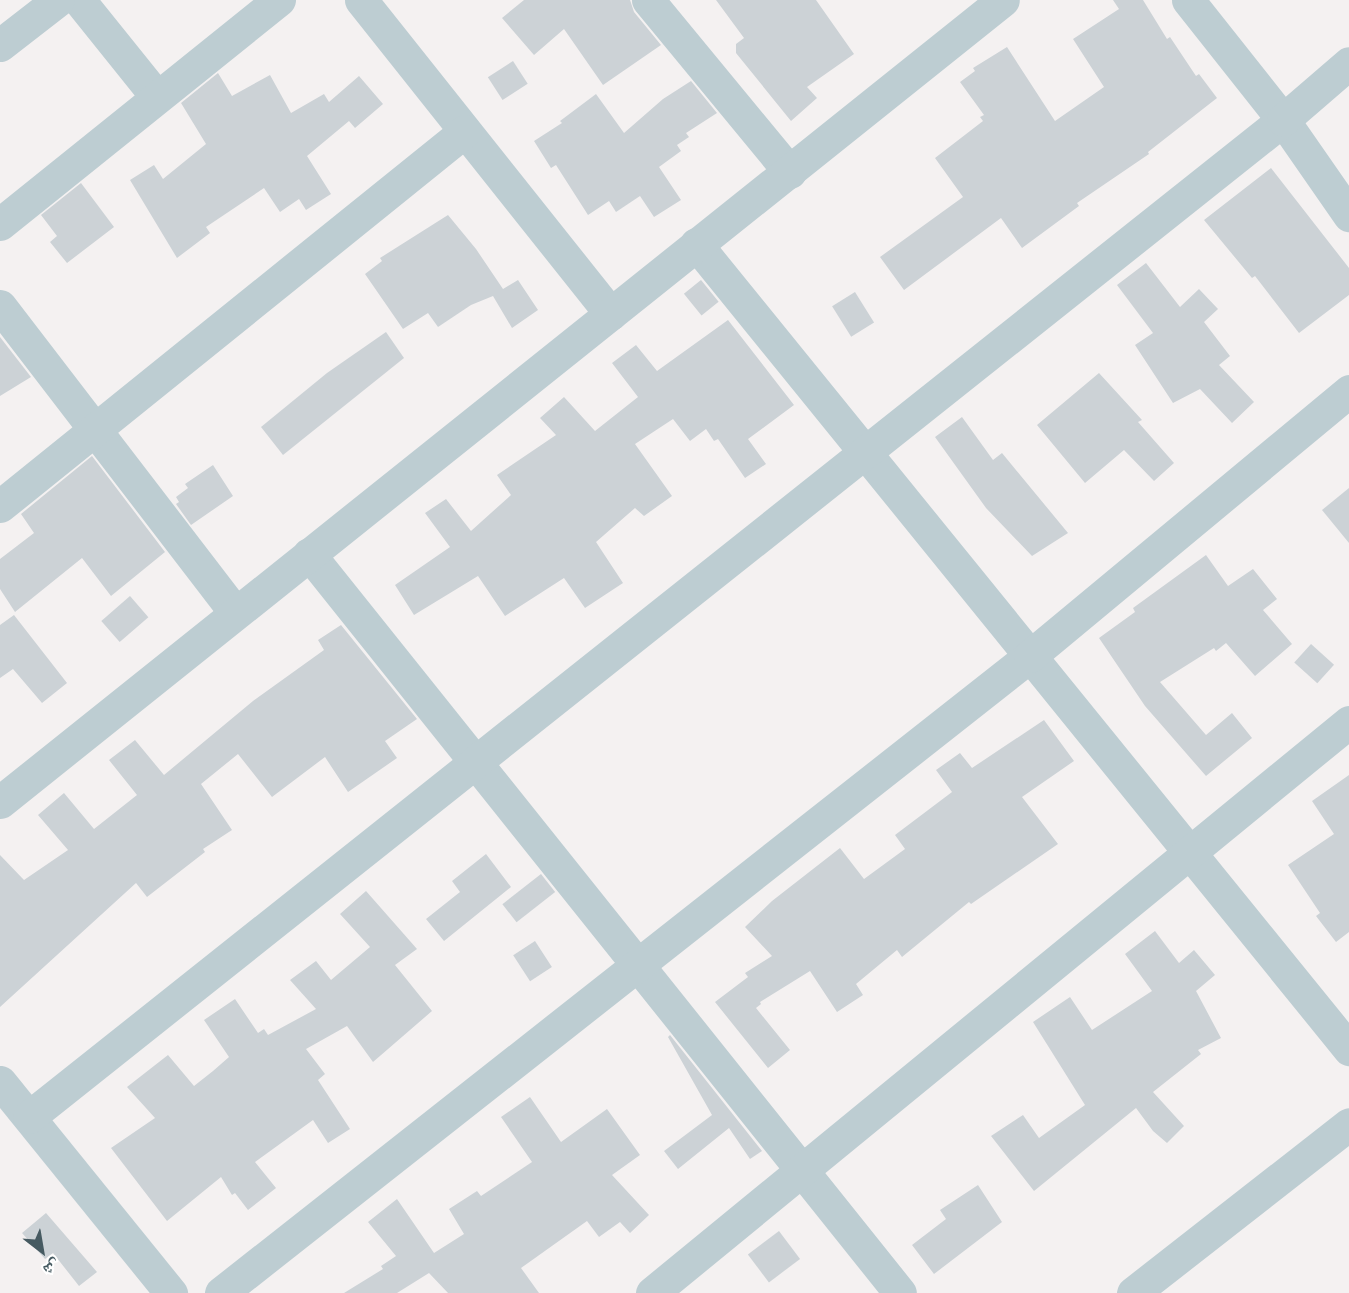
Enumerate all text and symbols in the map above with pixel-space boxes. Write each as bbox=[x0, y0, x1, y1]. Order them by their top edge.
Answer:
north arrow bbox=[12, 1221, 72, 1281]
text: ش bbox=[39, 1254, 64, 1279]

